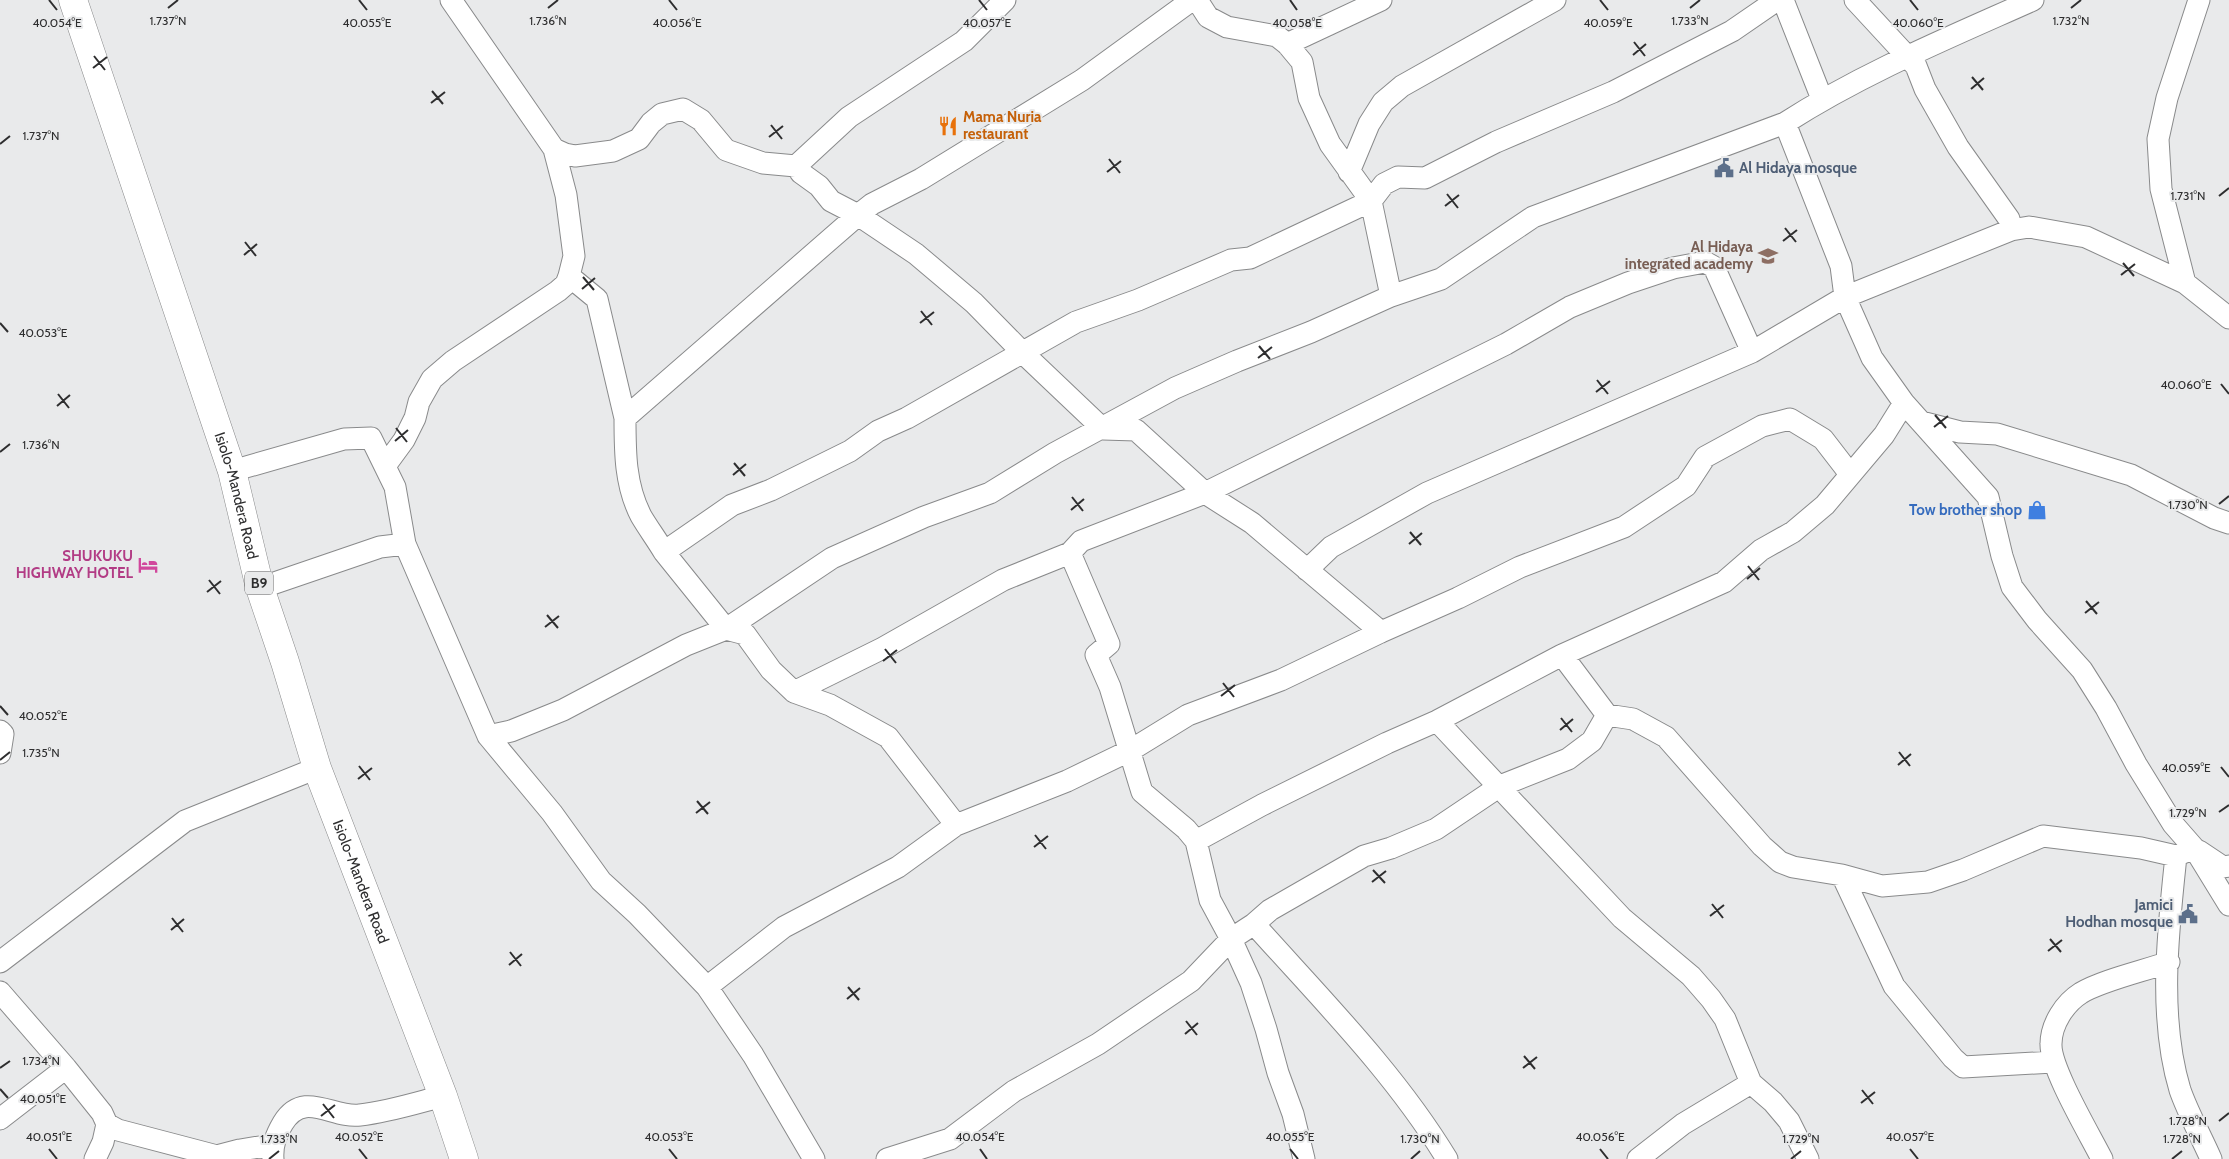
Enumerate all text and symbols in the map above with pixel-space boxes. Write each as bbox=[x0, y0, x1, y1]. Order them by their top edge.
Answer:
text: 1.737°N bbox=[150, 13, 186, 28]
text: 1.736°N bbox=[529, 13, 567, 28]
text: 1.733°N bbox=[1671, 13, 1709, 28]
text: 1.732°N bbox=[2052, 13, 2090, 28]
text: 40.054°E bbox=[32, 15, 82, 30]
text: 40.055°E bbox=[343, 15, 392, 30]
text: 40.056°E bbox=[652, 15, 702, 30]
text: 40.057°E bbox=[963, 15, 1012, 30]
text: 40.058°E bbox=[1272, 15, 1322, 30]
text: 40.059°E bbox=[1583, 15, 1633, 30]
text: 40.060°E bbox=[1892, 15, 1944, 30]
place label: Mama Nuria restaurant bbox=[963, 108, 1042, 143]
restaurant icon: Mama Nuria restaurant bbox=[937, 115, 959, 137]
text: 1.737°N bbox=[23, 128, 59, 143]
public building icon: Al Hidaya mosque bbox=[1713, 157, 1735, 179]
place label: Al Hidaya mosque bbox=[1739, 159, 1857, 177]
text: 1.731°N bbox=[2171, 188, 2205, 203]
place label: Al Hidaya integrated academy bbox=[1625, 238, 1754, 273]
school or university icon: Al Hidaya integrated academy bbox=[1757, 245, 1779, 267]
text: 40.053°E bbox=[19, 325, 68, 340]
text: 40.060°E bbox=[2160, 377, 2212, 392]
street label: Isiolo-Mandera Road bbox=[210, 430, 262, 561]
text: 1.736°N bbox=[22, 437, 60, 452]
text: 1.730°N bbox=[2168, 497, 2208, 512]
shop icon: Tow brother shop bbox=[2026, 499, 2048, 521]
place label: Tow brother shop bbox=[1909, 501, 2022, 519]
place label: SHUKUKU HIGHWAY HOTEL bbox=[16, 547, 133, 582]
hotel icon: SHUKUKU HIGHWAY HOTEL bbox=[137, 554, 159, 576]
road number: B9 bbox=[245, 572, 273, 594]
text: 40.052°E bbox=[19, 708, 68, 723]
text: 1.735°N bbox=[22, 745, 60, 760]
text: 40.059°E bbox=[2161, 760, 2211, 775]
text: 1.729°N bbox=[2169, 805, 2207, 820]
street label: Isiolo-Mandera Road bbox=[329, 817, 393, 946]
place label: Jamici Hodhan mosque bbox=[2065, 896, 2173, 931]
public building icon: Jamici Hodhan mosque bbox=[2177, 903, 2199, 925]
text: 1.734°N bbox=[22, 1053, 60, 1068]
text: 40.051°E bbox=[20, 1091, 67, 1106]
text: 1.728°N bbox=[2169, 1113, 2207, 1128]
text: 40.051°E bbox=[26, 1129, 73, 1144]
text: 40.052°E bbox=[335, 1129, 384, 1144]
text: 40.053°E bbox=[645, 1129, 694, 1144]
text: 40.054°E bbox=[955, 1129, 1005, 1144]
text: 40.055°E bbox=[1266, 1129, 1315, 1144]
text: 40.056°E bbox=[1575, 1129, 1625, 1144]
text: 40.057°E bbox=[1886, 1129, 1935, 1144]
text: 1.733°N bbox=[260, 1131, 298, 1146]
text: 1.730°N bbox=[1400, 1131, 1440, 1146]
text: 1.729°N bbox=[1782, 1131, 1820, 1146]
text: 1.728°N bbox=[2163, 1131, 2201, 1146]

